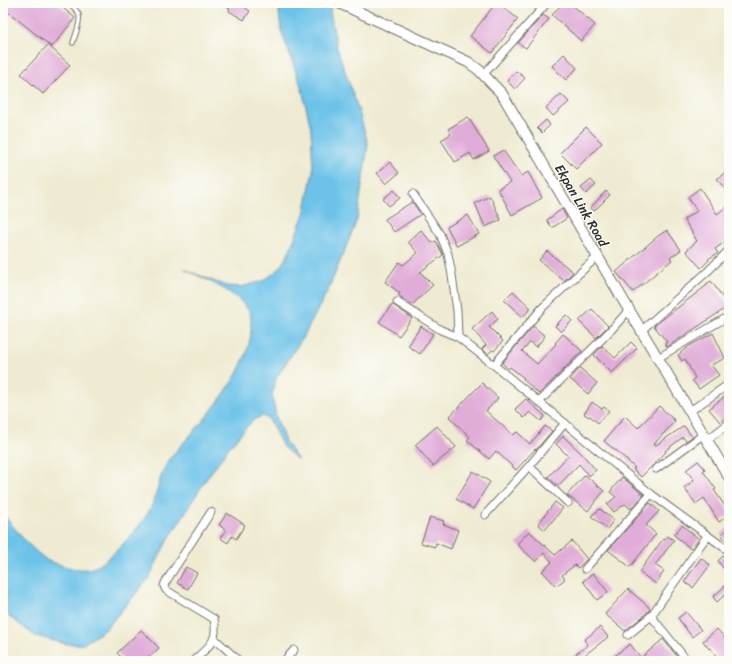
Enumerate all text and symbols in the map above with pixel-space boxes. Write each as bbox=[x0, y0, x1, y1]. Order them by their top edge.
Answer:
street label: Ekpan Link Road bbox=[548, 159, 615, 252]

